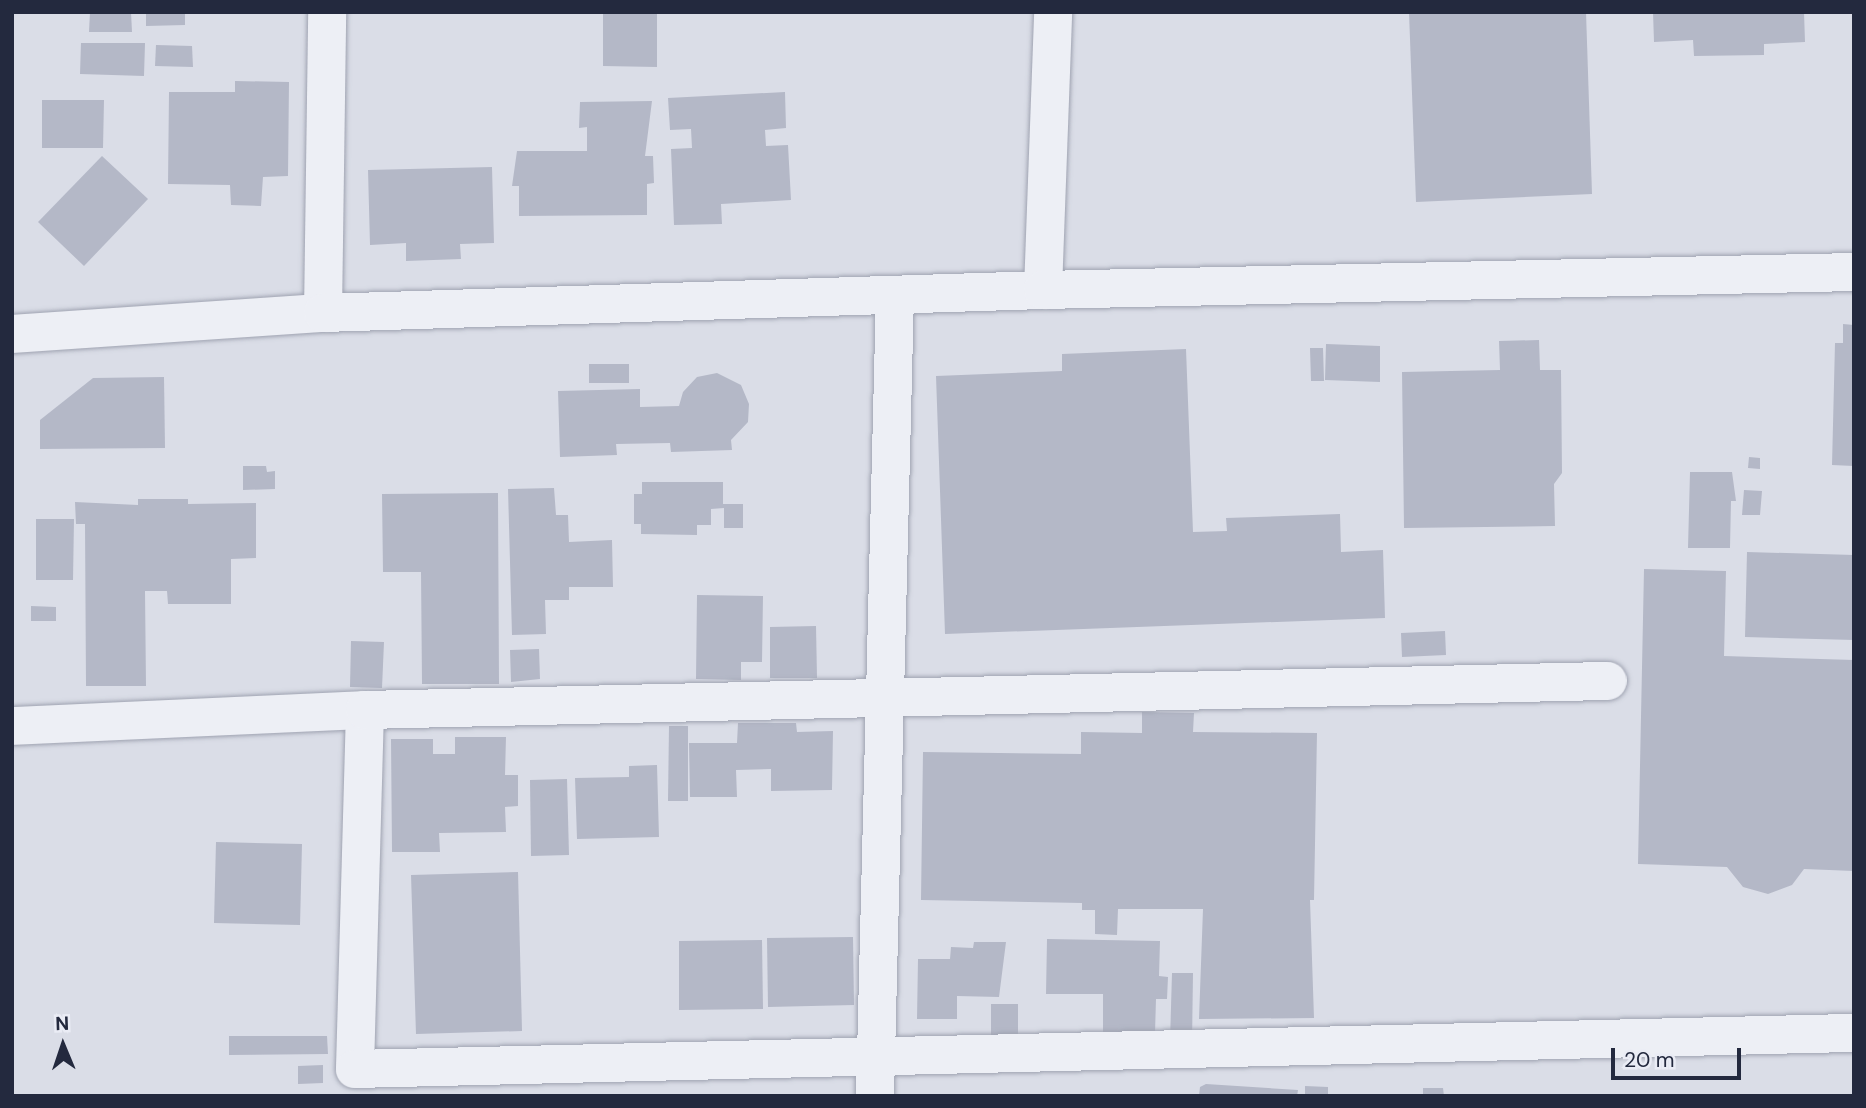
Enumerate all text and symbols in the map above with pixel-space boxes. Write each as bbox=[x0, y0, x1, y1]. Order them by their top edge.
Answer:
north arrow bbox=[28, 1010, 98, 1080]
text: N bbox=[55, 1011, 70, 1036]
scale bar bbox=[1614, 1034, 1744, 1078]
text: 20 m bbox=[1624, 1046, 1675, 1074]

